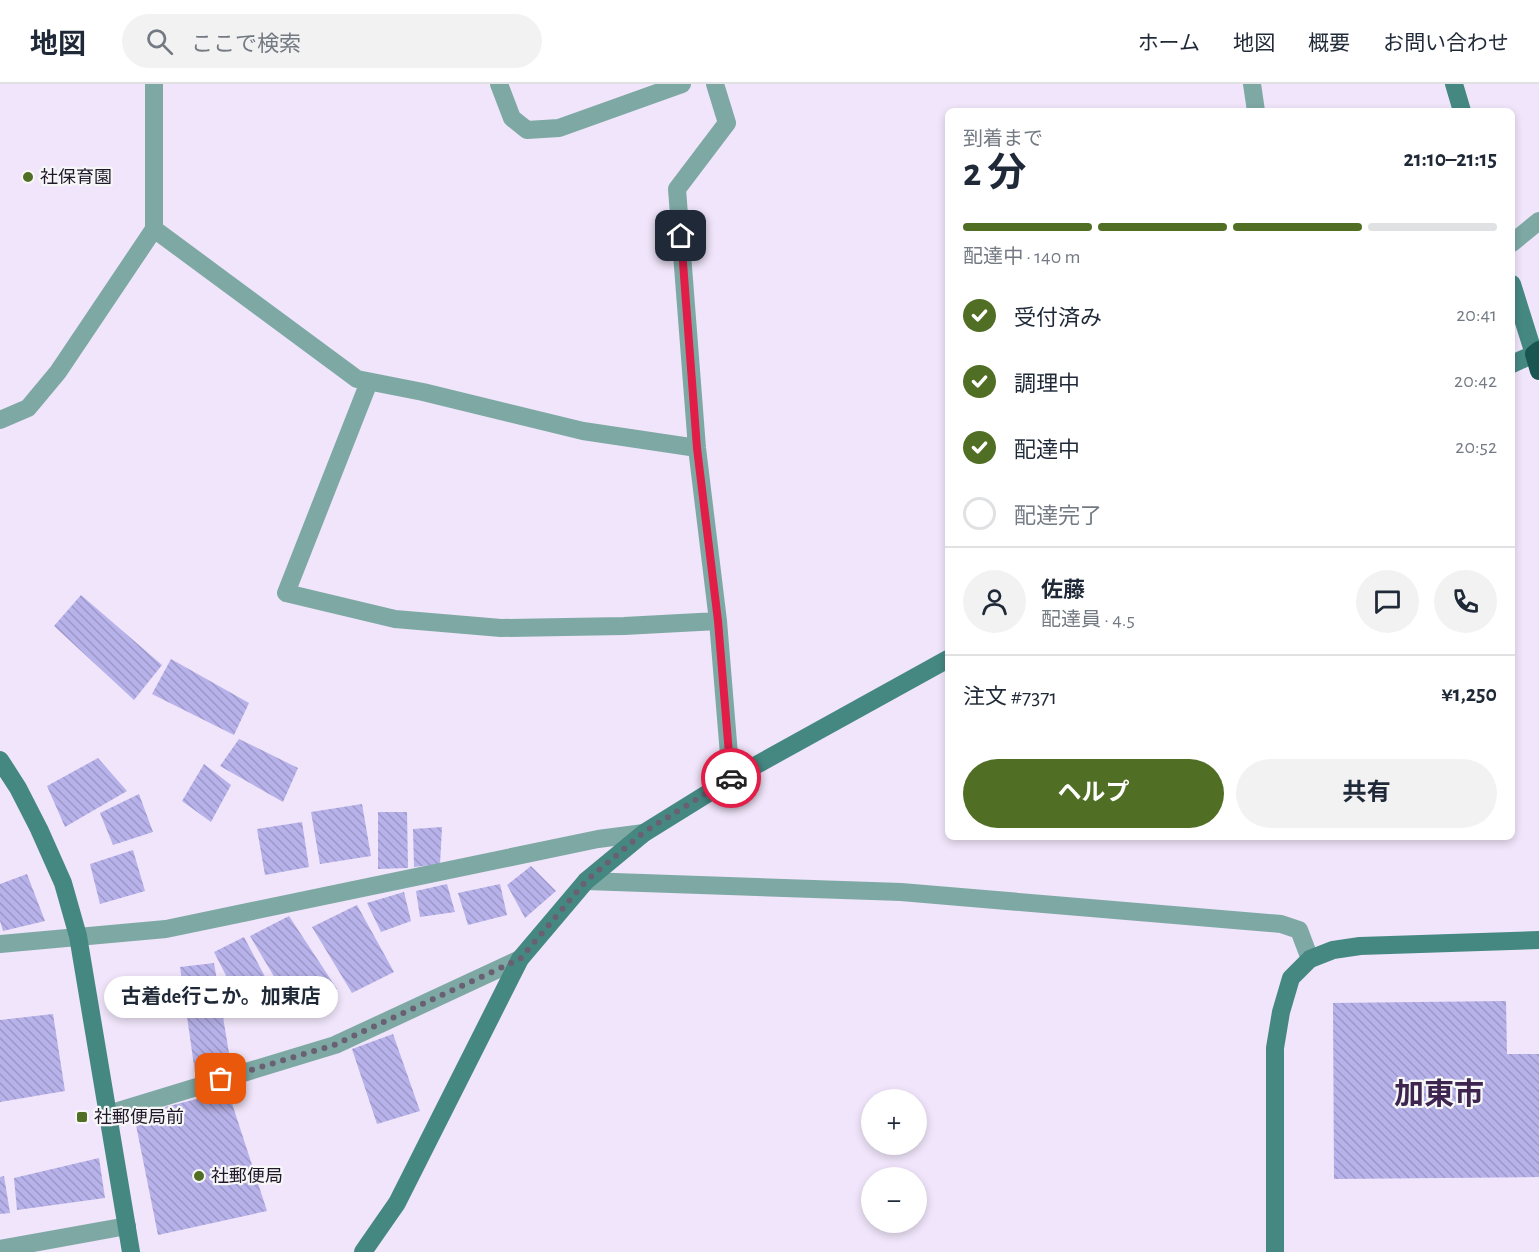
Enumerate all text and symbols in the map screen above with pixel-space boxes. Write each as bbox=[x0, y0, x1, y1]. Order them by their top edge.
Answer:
search box bbox=[122, 14, 542, 68]
icon: search bbox=[143, 25, 176, 58]
text: 地図 bbox=[30, 31, 86, 59]
text: ここで検索 bbox=[191, 33, 301, 55]
text: ホーム bbox=[1138, 33, 1200, 54]
text: 地図 bbox=[1233, 33, 1275, 54]
text: 概要 bbox=[1308, 33, 1350, 54]
text: お問い合わせ bbox=[1383, 33, 1509, 54]
text: 到着まで bbox=[963, 129, 1043, 149]
text: 21:10–21:15 bbox=[1403, 148, 1497, 170]
text: 2 分 bbox=[963, 154, 1026, 193]
place label: 社保育園 bbox=[40, 168, 112, 187]
marker: 社保育園 bbox=[21, 170, 35, 184]
pin bbox=[655, 210, 706, 261]
icon: home bbox=[664, 219, 697, 252]
text: 配達中 · 140 m bbox=[963, 247, 1081, 267]
icon: check bbox=[963, 299, 996, 332]
text: 20:41 bbox=[1456, 305, 1497, 325]
text: 受付済み bbox=[1014, 307, 1102, 329]
icon: check bbox=[963, 365, 996, 398]
text: 20:42 bbox=[1454, 371, 1497, 391]
text: 調理中 bbox=[1014, 373, 1080, 395]
icon: check bbox=[963, 431, 996, 464]
text: 20:52 bbox=[1455, 437, 1497, 457]
text: 配達中 bbox=[1014, 439, 1080, 461]
text: 配達完了 bbox=[1014, 505, 1102, 527]
button: person bbox=[963, 570, 1026, 633]
button: chat bbox=[1356, 570, 1419, 633]
button: phone bbox=[1434, 570, 1497, 633]
text: 佐藤 bbox=[1041, 579, 1085, 601]
text: 配達員 · 4.5 bbox=[1041, 610, 1135, 630]
text: ¥1,250 bbox=[1441, 683, 1497, 705]
text: 注文 #7371 bbox=[963, 686, 1057, 708]
courier bbox=[701, 748, 761, 808]
button: ヘルプ bbox=[963, 759, 1224, 828]
button: 共有 bbox=[1236, 759, 1497, 828]
icon: car bbox=[715, 762, 748, 795]
callout: 古着de行こか。加東店 bbox=[104, 977, 338, 1019]
text: 古着de行こか。加東店 bbox=[121, 987, 321, 1007]
pin bbox=[195, 1053, 246, 1104]
icon: bag bbox=[204, 1062, 237, 1095]
district label: 加東市 bbox=[1394, 1078, 1484, 1110]
map controls bbox=[861, 1089, 927, 1233]
button: + bbox=[861, 1089, 927, 1155]
place label: 社郵便局前 bbox=[94, 1107, 184, 1127]
marker: 社郵便局前 bbox=[75, 1110, 89, 1124]
place label: 社郵便局 bbox=[211, 1167, 283, 1186]
button: − bbox=[861, 1167, 927, 1233]
marker: 社郵便局 bbox=[192, 1169, 206, 1183]

